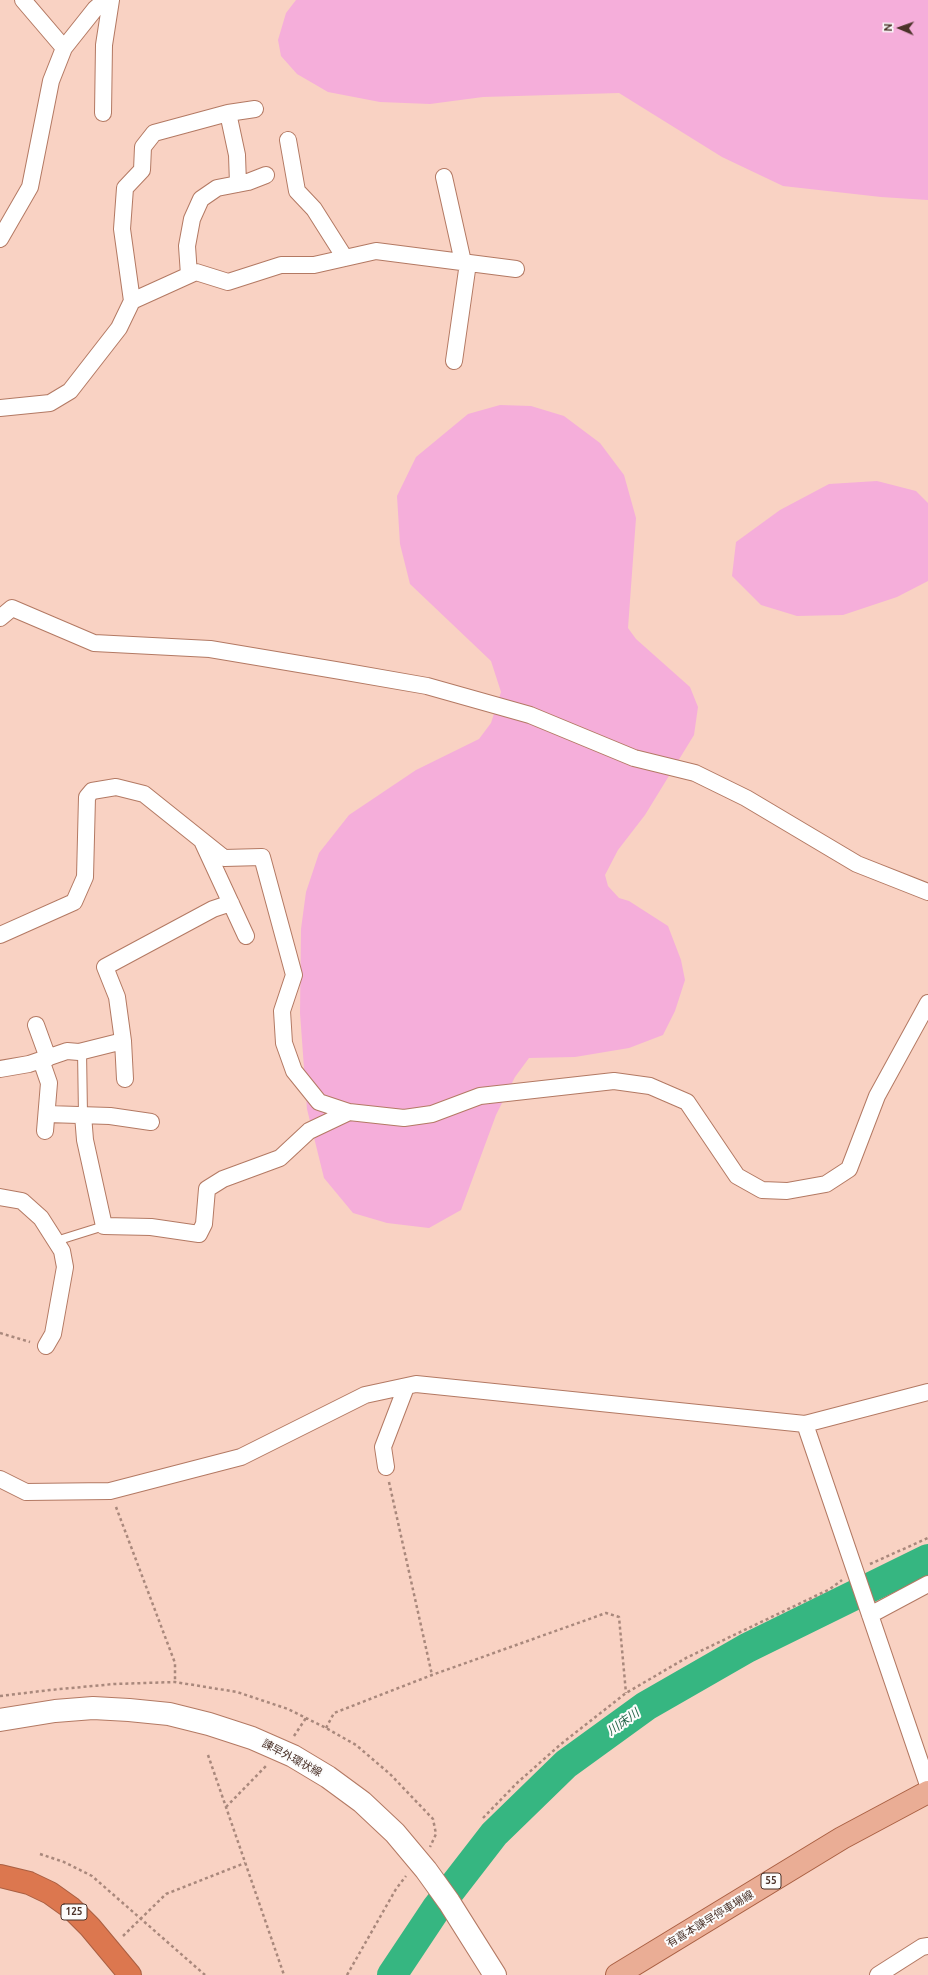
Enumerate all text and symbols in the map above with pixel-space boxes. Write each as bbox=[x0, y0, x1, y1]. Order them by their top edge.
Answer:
north arrow bbox=[880, 8, 920, 48]
text: N bbox=[882, 23, 894, 32]
water label: 川床川 bbox=[604, 1706, 642, 1738]
street label: 諫早外環状線 bbox=[260, 1737, 324, 1779]
road number: 55 bbox=[761, 1873, 781, 1889]
street label: 有喜本諫早停車場線 bbox=[664, 1888, 756, 1950]
road number: 125 bbox=[61, 1904, 87, 1920]

